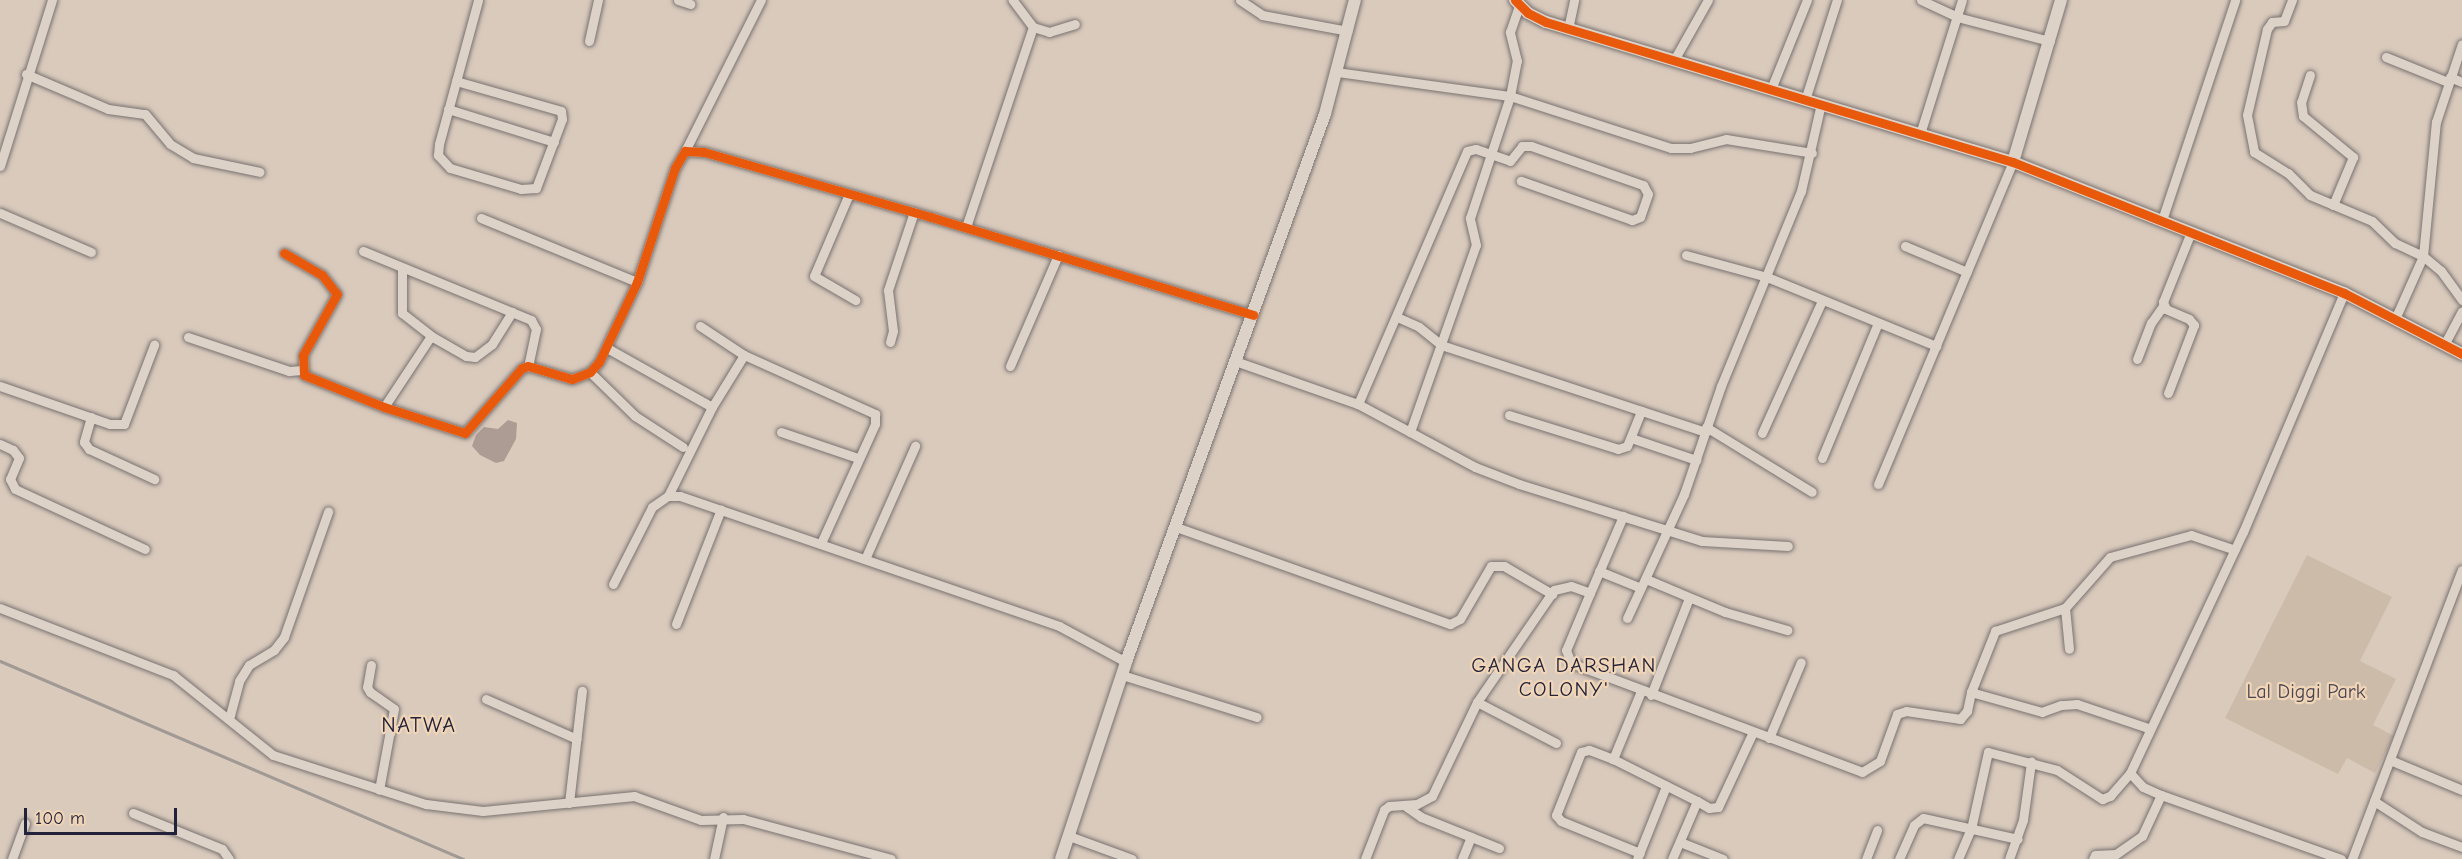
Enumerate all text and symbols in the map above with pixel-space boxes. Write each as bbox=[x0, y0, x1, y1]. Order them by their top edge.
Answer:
district label: GANGA DARSHAN COLONY' bbox=[1471, 652, 1657, 702]
park label: Lal Diggi Park bbox=[2247, 679, 2365, 703]
district label: NATWA bbox=[381, 713, 457, 739]
scale bar bbox=[27, 796, 180, 834]
text: 100 m bbox=[35, 808, 85, 829]

